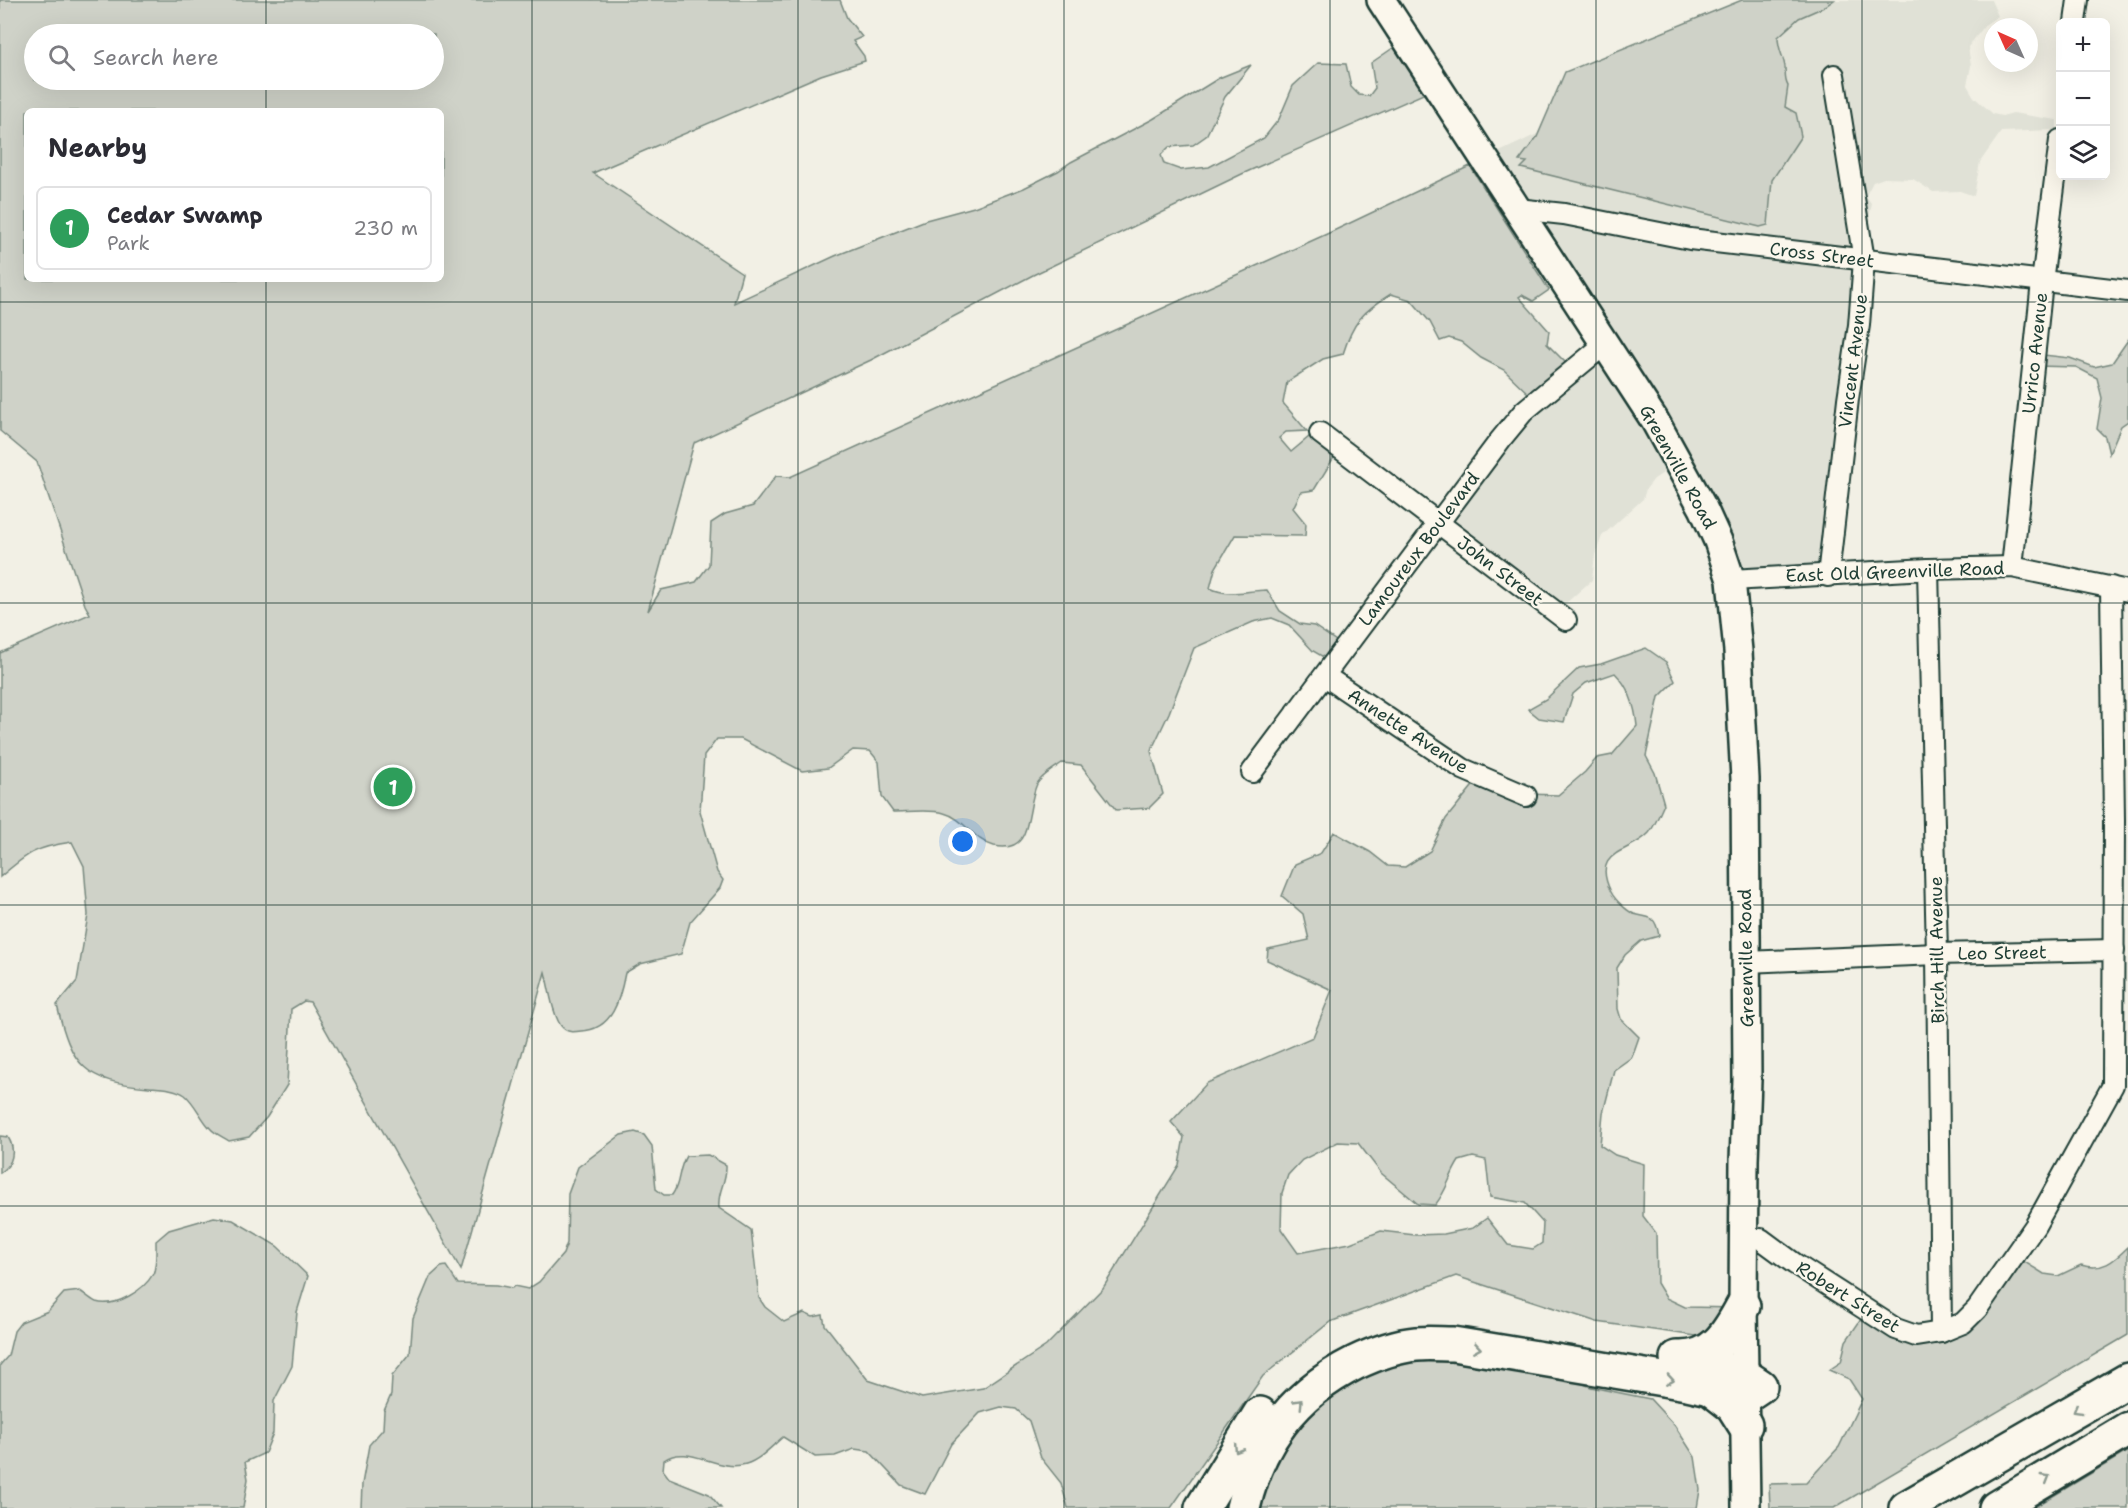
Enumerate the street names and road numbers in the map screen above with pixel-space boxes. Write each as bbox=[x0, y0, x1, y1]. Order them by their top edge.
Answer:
street label: Cross Street bbox=[1768, 237, 1876, 273]
street label: Urrico Avenue bbox=[2017, 291, 2053, 415]
street label: Vincent Avenue bbox=[1833, 293, 1873, 429]
street label: Greenville Road bbox=[1634, 401, 1722, 533]
street label: Lamoureux Boulevard bbox=[1353, 467, 1485, 631]
street label: John Street bbox=[1452, 531, 1548, 612]
street label: East Old Greenville Road bbox=[1785, 556, 2005, 588]
street label: Annette Avenue bbox=[1343, 683, 1473, 779]
street label: Birch Hill Avenue bbox=[1924, 876, 1950, 1024]
street label: Greenville Road bbox=[1733, 888, 1759, 1028]
street label: Leo Street bbox=[1957, 940, 2047, 966]
street label: Robert Street bbox=[1792, 1256, 1905, 1339]

